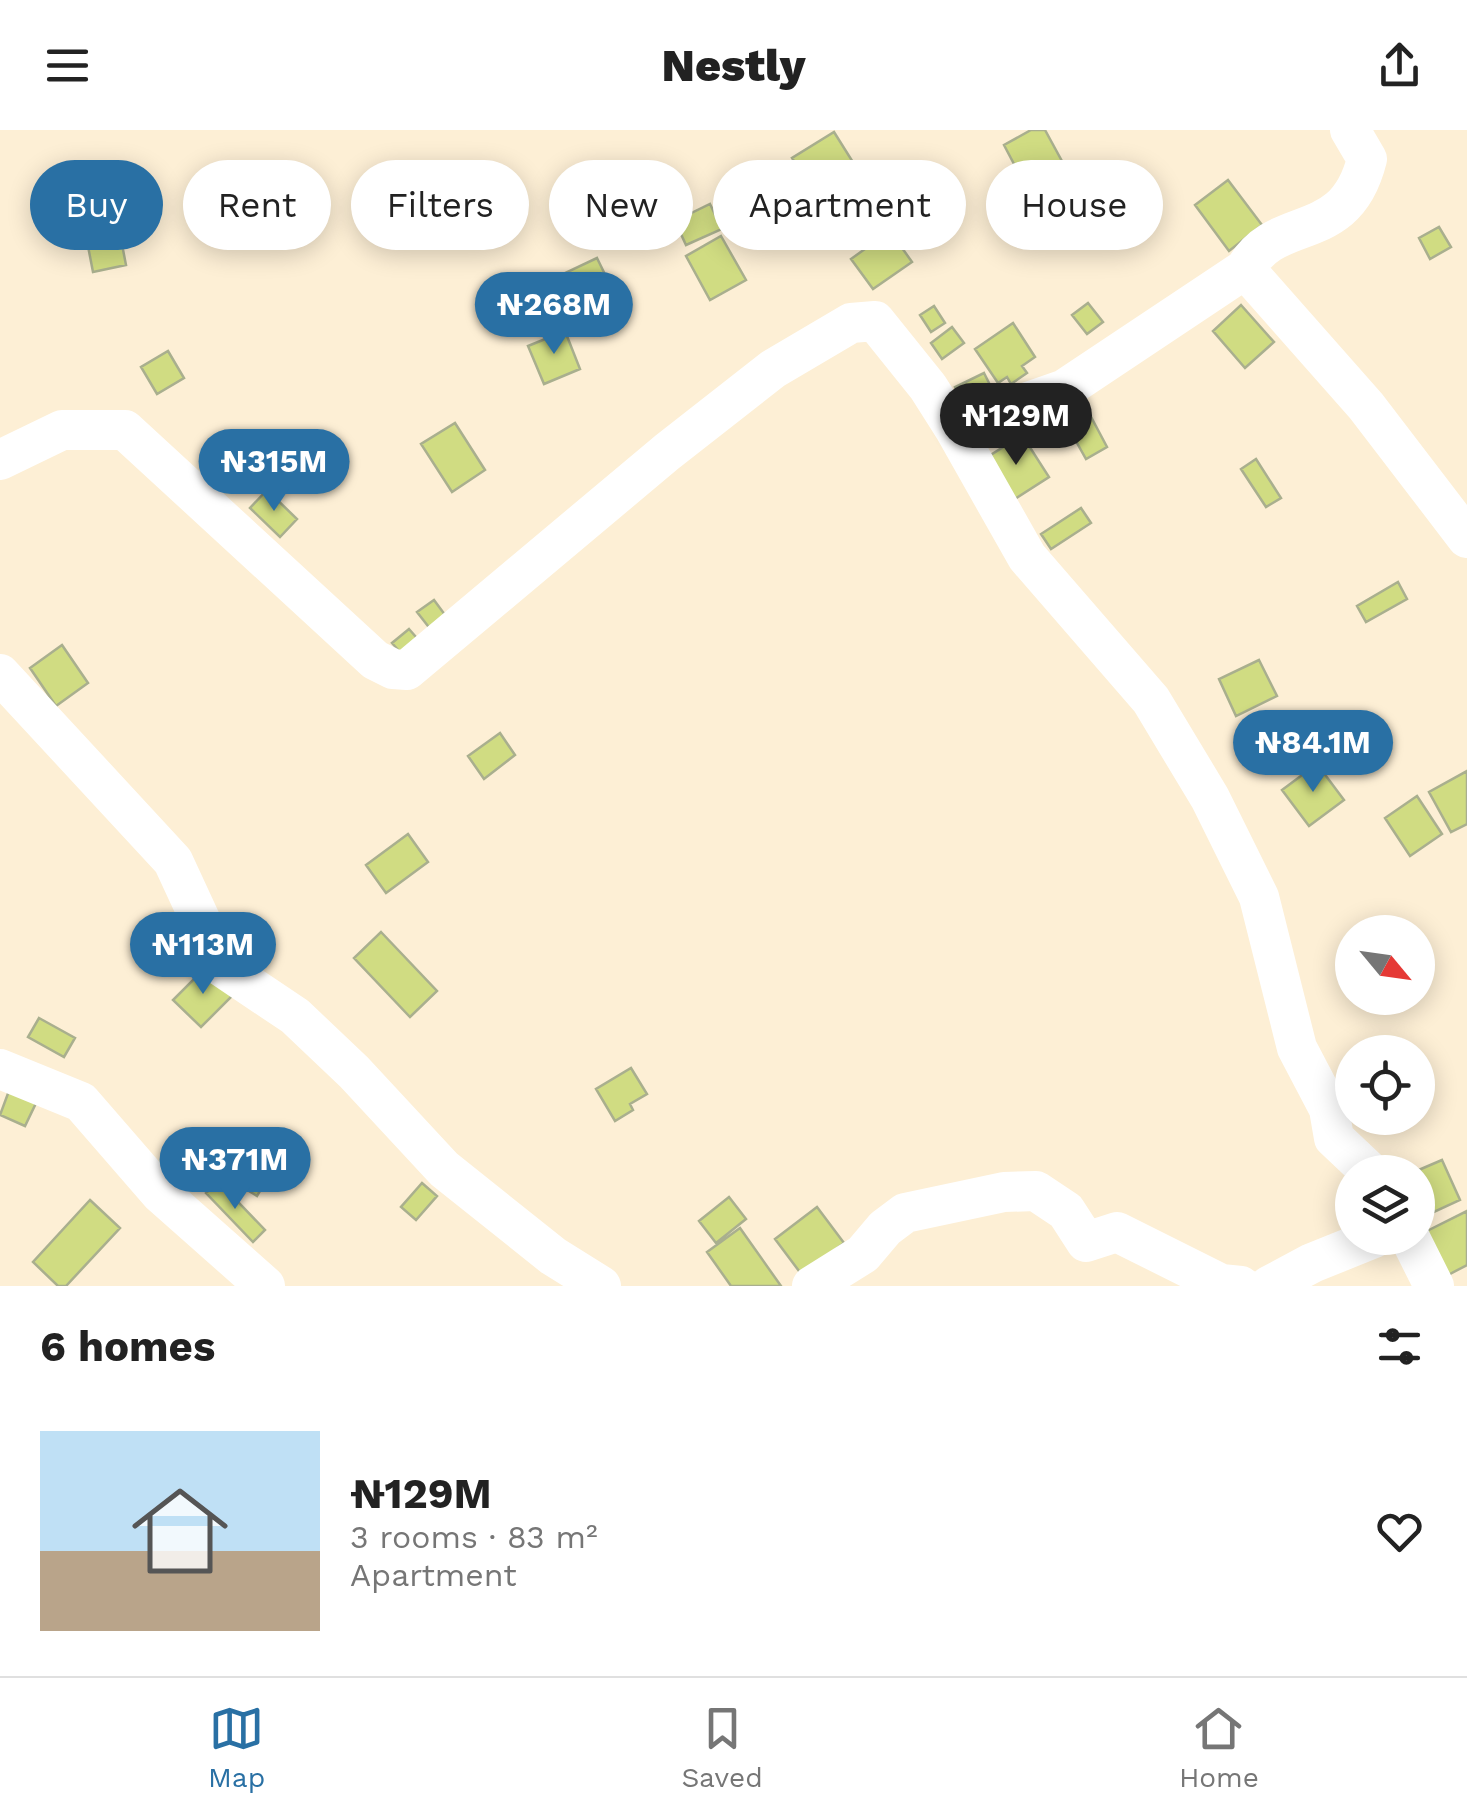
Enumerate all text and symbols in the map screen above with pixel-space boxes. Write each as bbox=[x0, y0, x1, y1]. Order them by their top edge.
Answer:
icon: menu bbox=[40, 38, 95, 93]
icon: share bbox=[1372, 38, 1427, 93]
text: Nestly bbox=[661, 39, 806, 92]
chip: Buy bbox=[30, 160, 163, 250]
chip: Rent bbox=[183, 160, 331, 250]
chip: Filters bbox=[351, 160, 529, 250]
chip: New bbox=[549, 160, 693, 250]
chip: Apartment bbox=[713, 160, 966, 250]
chip: House bbox=[986, 160, 1163, 250]
pin: ₦268M bbox=[484, 272, 624, 357]
text: ₦268M bbox=[497, 285, 611, 323]
pin: ₦129M bbox=[946, 383, 1086, 468]
text: ₦129M bbox=[962, 396, 1070, 434]
pin: ₦315M bbox=[204, 429, 344, 514]
text: ₦315M bbox=[221, 442, 327, 480]
pin: ₦84.1M bbox=[1232, 710, 1394, 795]
text: ₦84.1M bbox=[1255, 723, 1371, 761]
pin: ₦113M bbox=[133, 912, 273, 997]
north arrow bbox=[1335, 915, 1435, 1015]
map controls bbox=[1335, 915, 1435, 1255]
text: ₦113M bbox=[152, 925, 254, 963]
button: locate bbox=[1335, 1035, 1435, 1135]
pin: ₦371M bbox=[165, 1127, 305, 1212]
text: ₦371M bbox=[182, 1140, 288, 1178]
button: layers bbox=[1335, 1155, 1435, 1255]
icon: filters bbox=[1372, 1319, 1427, 1374]
text: 6 homes bbox=[40, 1322, 215, 1371]
text: ₦129M bbox=[350, 1469, 492, 1518]
icon: home bbox=[120, 1471, 240, 1591]
icon: heart bbox=[1372, 1504, 1427, 1559]
text: 3 rooms · 83 m² bbox=[350, 1518, 598, 1556]
text: Apartment bbox=[350, 1556, 517, 1594]
tab: Map bbox=[208, 1701, 265, 1794]
tab: Saved bbox=[681, 1701, 763, 1794]
tab: Home bbox=[1179, 1701, 1259, 1794]

